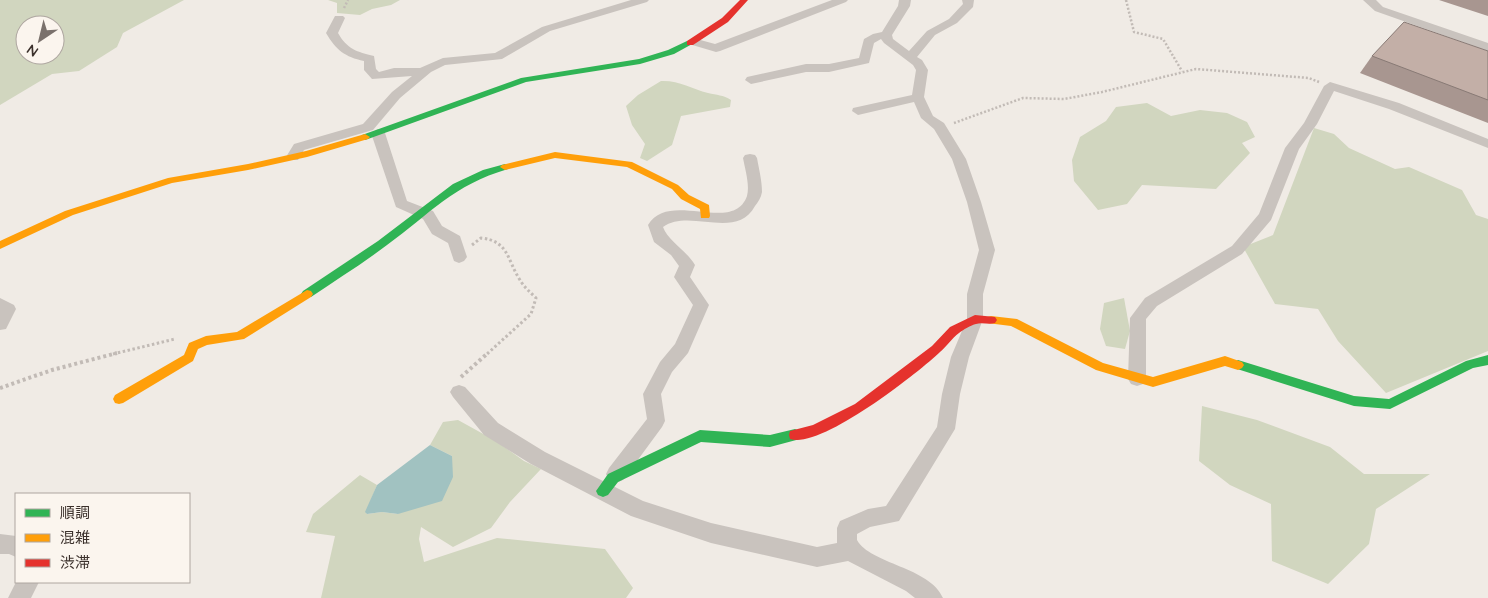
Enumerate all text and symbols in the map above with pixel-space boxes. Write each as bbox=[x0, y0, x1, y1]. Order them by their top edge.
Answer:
north arrow bbox=[15, 15, 65, 65]
text: N bbox=[23, 40, 42, 61]
legend bbox=[15, 493, 190, 583]
text: 順調 bbox=[60, 503, 90, 522]
text: 混雑 bbox=[60, 528, 90, 547]
text: 渋滞 bbox=[60, 553, 90, 572]

